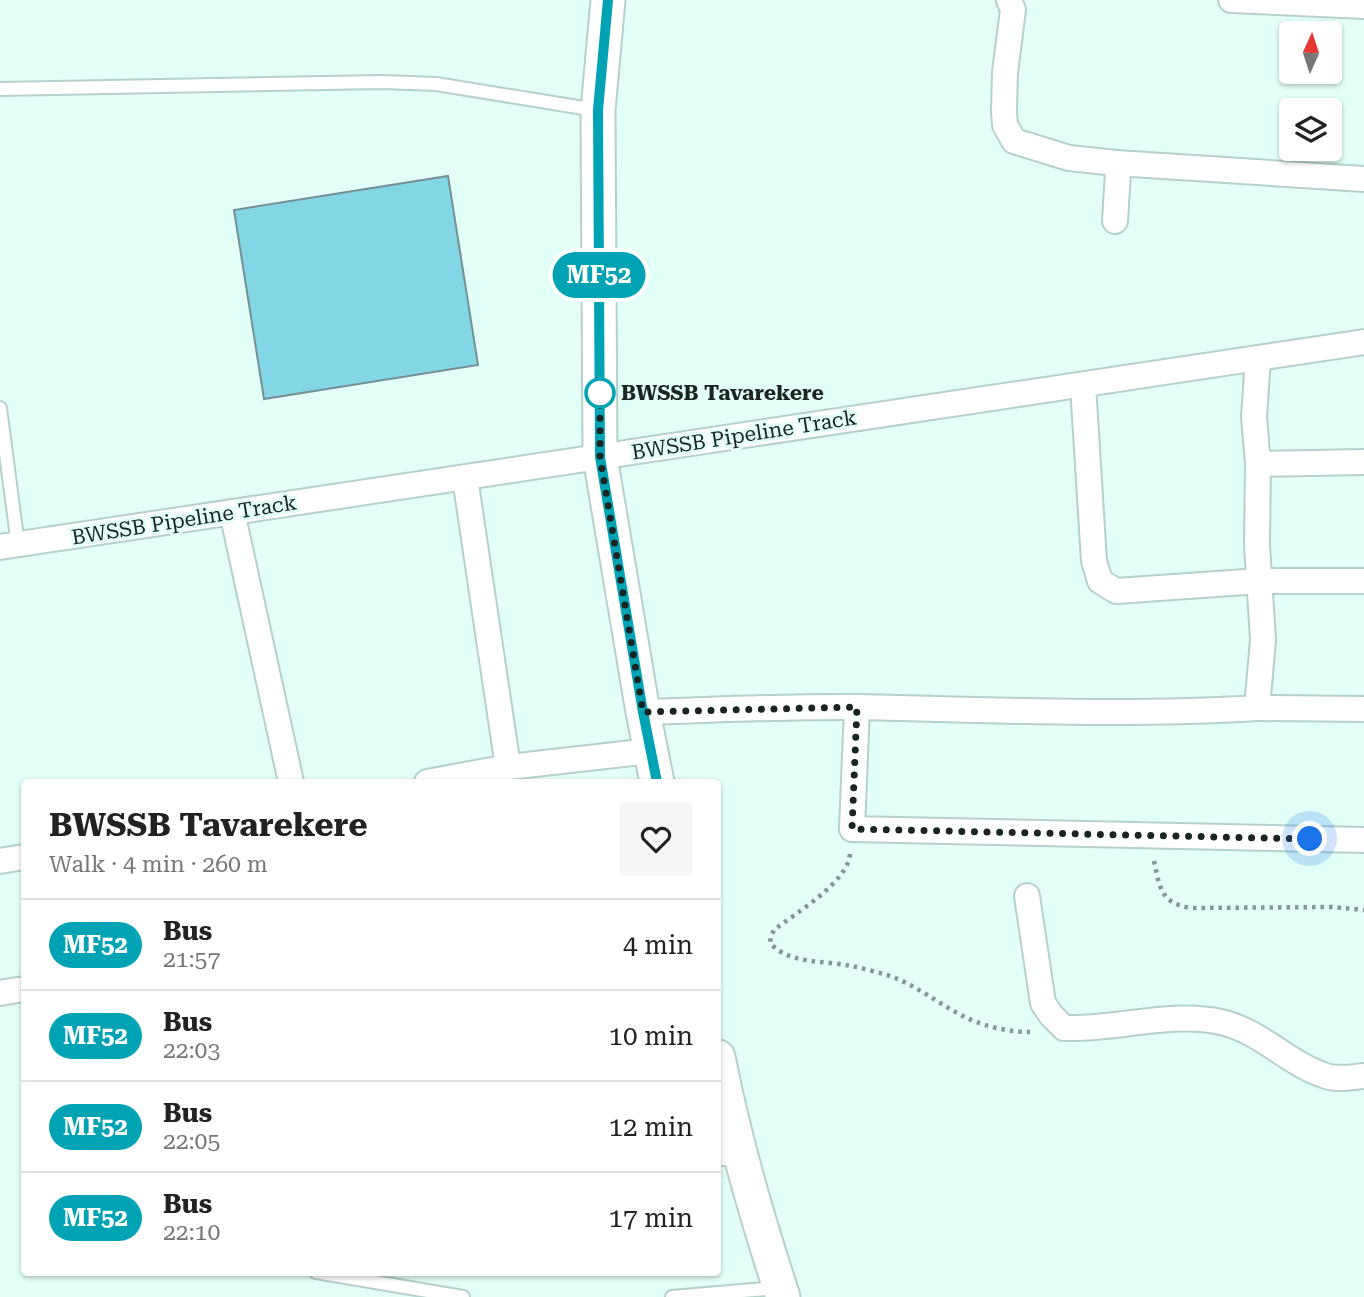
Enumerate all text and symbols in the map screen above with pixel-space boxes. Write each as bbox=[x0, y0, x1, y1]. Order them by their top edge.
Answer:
north arrow bbox=[1279, 21, 1342, 84]
map controls bbox=[1279, 21, 1342, 161]
button: layers bbox=[1279, 98, 1342, 161]
line badge: MF52 bbox=[550, 252, 648, 298]
text: MF52 bbox=[567, 261, 631, 289]
marker: BWSSB Tavarekere bbox=[585, 378, 615, 408]
place label: BWSSB Tavarekere bbox=[621, 381, 824, 405]
street label: BWSSB Pipeline Track bbox=[630, 405, 858, 465]
street label: BWSSB Pipeline Track bbox=[70, 490, 298, 550]
button: heart bbox=[619, 802, 693, 876]
text: BWSSB Tavarekere bbox=[49, 805, 368, 844]
your location bbox=[1292, 821, 1327, 856]
text: Walk · 4 min · 260 m bbox=[49, 851, 268, 878]
text: Bus bbox=[163, 916, 212, 946]
text: 4 min bbox=[623, 930, 693, 960]
text: MF52 bbox=[63, 931, 128, 959]
text: 21:57 bbox=[163, 946, 220, 973]
text: Bus bbox=[163, 1007, 212, 1037]
text: 10 min bbox=[609, 1021, 693, 1051]
text: MF52 bbox=[63, 1022, 128, 1050]
text: 22:03 bbox=[163, 1037, 220, 1064]
text: Bus bbox=[163, 1098, 212, 1128]
text: 12 min bbox=[609, 1112, 693, 1142]
text: MF52 bbox=[63, 1113, 128, 1141]
text: 22:05 bbox=[163, 1128, 220, 1155]
text: Bus bbox=[163, 1189, 212, 1219]
text: 17 min bbox=[609, 1203, 693, 1233]
text: MF52 bbox=[63, 1204, 128, 1232]
text: 22:10 bbox=[163, 1219, 220, 1246]

